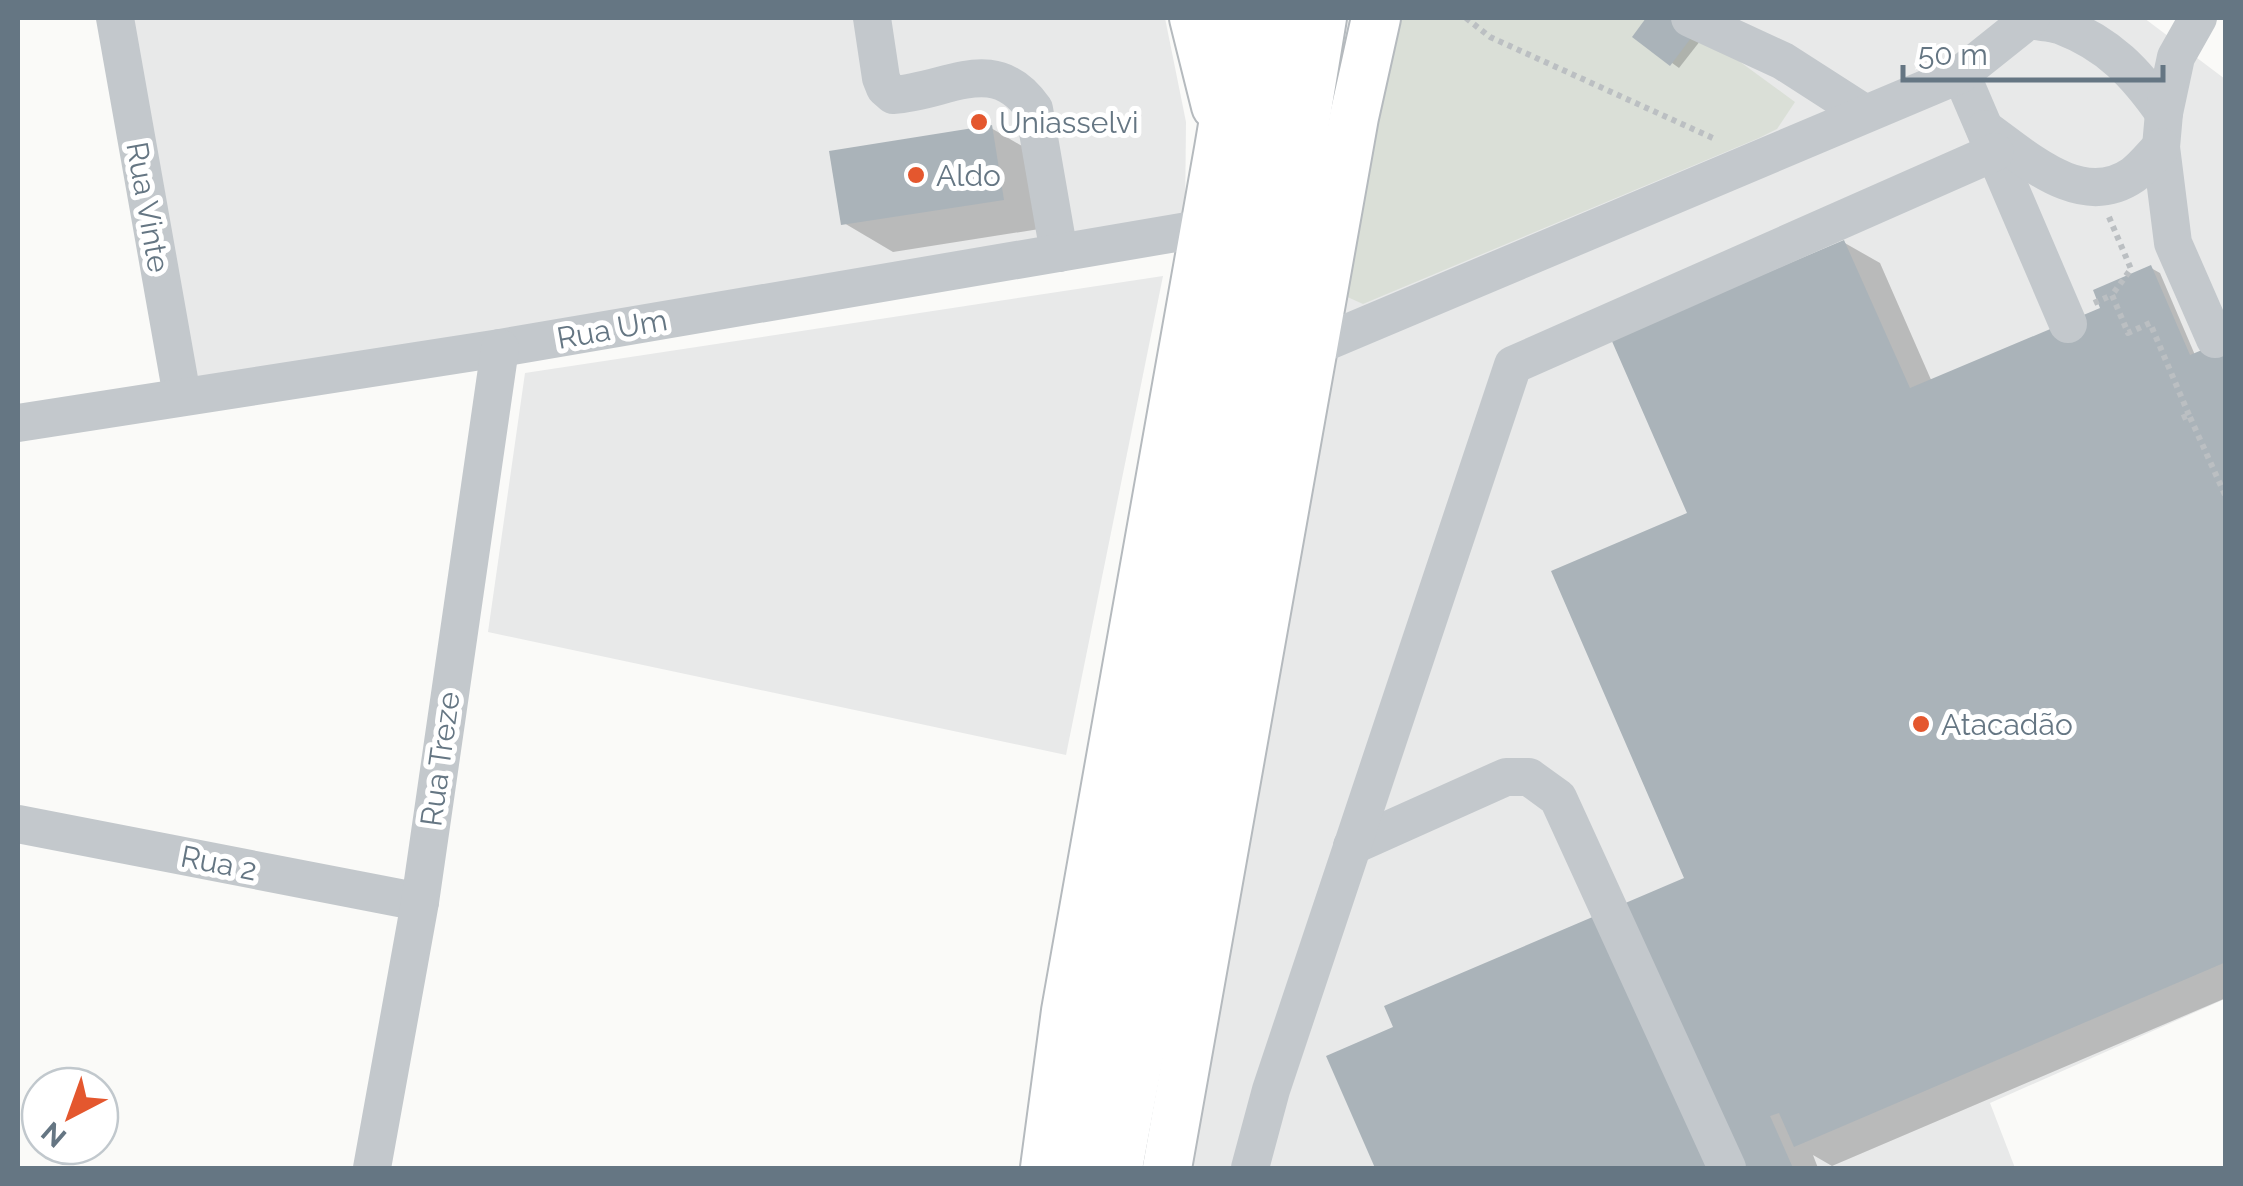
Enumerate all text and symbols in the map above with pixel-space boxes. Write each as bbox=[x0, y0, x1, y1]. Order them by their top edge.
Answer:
scale bar bbox=[1903, 20, 2163, 82]
text: 50 m bbox=[1918, 37, 1988, 72]
place label: Uniasselvi bbox=[999, 105, 1139, 140]
marker: Uniasselvi bbox=[968, 111, 990, 133]
street label: Rua Vinte bbox=[119, 139, 177, 275]
place label: Aldo bbox=[936, 158, 1001, 193]
marker: Aldo bbox=[905, 164, 927, 186]
street label: Rua Um bbox=[554, 302, 670, 356]
street label: Rua Treze bbox=[413, 690, 467, 828]
place label: Atacadão bbox=[1941, 707, 2073, 742]
marker: Atacadão bbox=[1910, 713, 1932, 735]
street label: Rua 2 bbox=[178, 838, 260, 888]
north arrow bbox=[20, 1066, 120, 1166]
text: N bbox=[35, 1115, 73, 1154]

